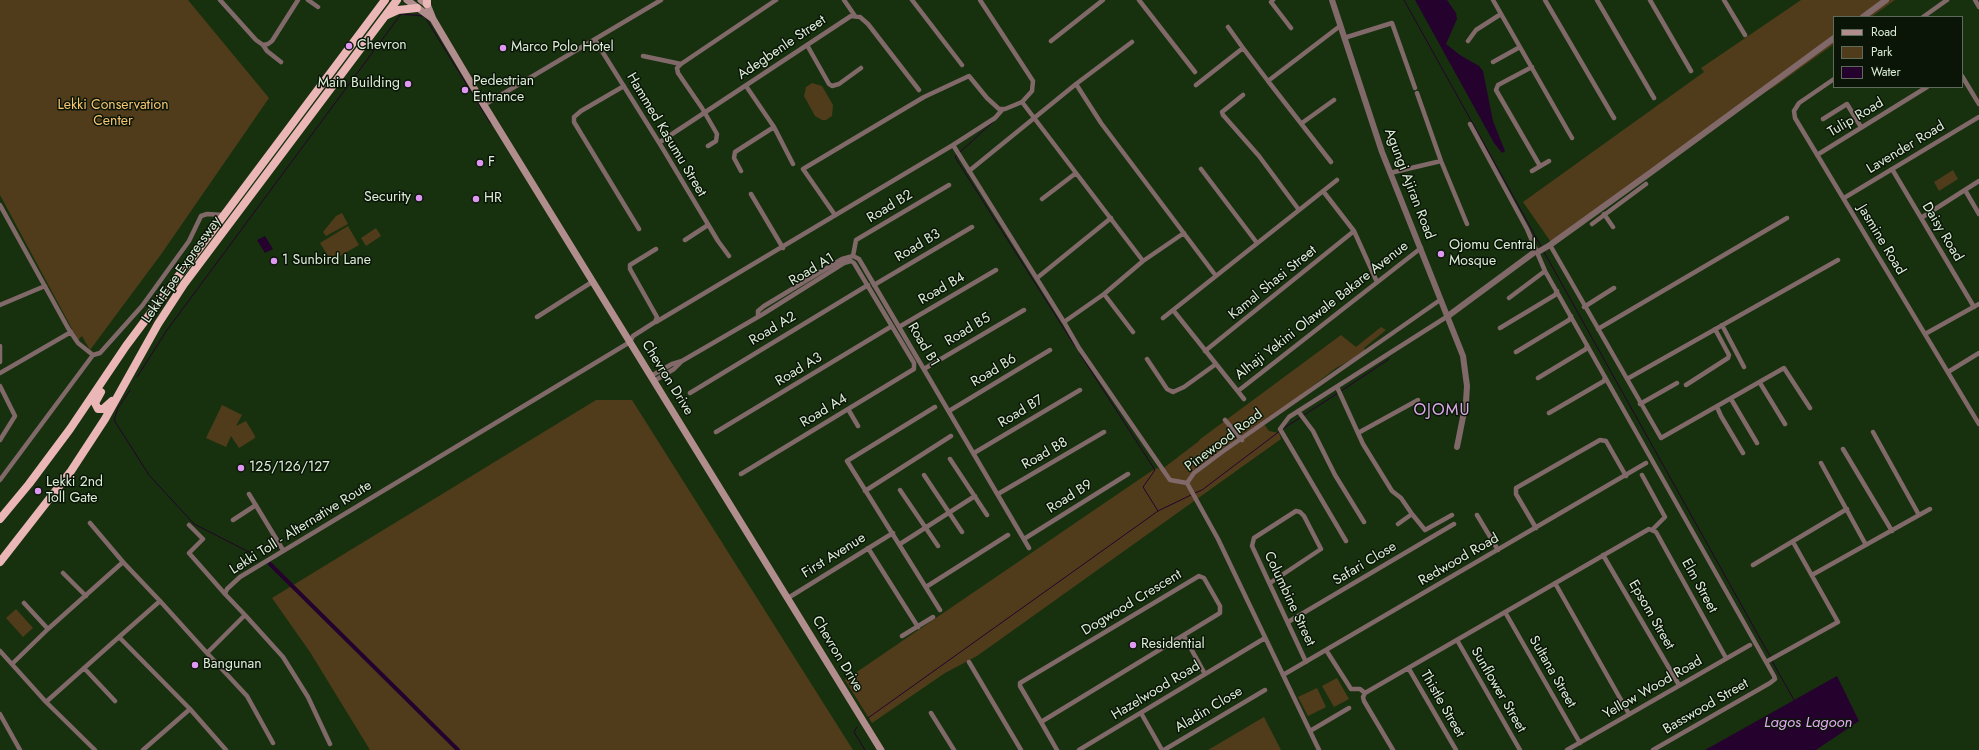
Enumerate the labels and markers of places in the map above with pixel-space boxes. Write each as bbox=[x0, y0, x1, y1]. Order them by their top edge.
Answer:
place label: Chevron bbox=[357, 38, 407, 54]
place label: Marco Polo Hotel bbox=[511, 40, 614, 56]
marker: Chevron bbox=[344, 41, 354, 51]
marker: Marco Polo Hotel bbox=[498, 43, 508, 53]
place label: Pedestrian Entrance bbox=[473, 74, 534, 106]
place label: Main Building bbox=[318, 76, 400, 92]
marker: Main Building bbox=[403, 79, 413, 89]
marker: Pedestrian Entrance bbox=[460, 85, 470, 95]
place label: F bbox=[488, 155, 495, 171]
marker: F bbox=[475, 158, 485, 168]
place label: Security bbox=[364, 190, 411, 206]
place label: HR bbox=[484, 191, 502, 207]
marker: Security bbox=[414, 193, 424, 203]
marker: HR bbox=[471, 194, 481, 204]
place label: Ojomu Central Mosque bbox=[1449, 238, 1536, 270]
marker: Ojomu Central Mosque bbox=[1436, 249, 1446, 259]
place label: 1 Sunbird Lane bbox=[282, 253, 371, 269]
marker: 1 Sunbird Lane bbox=[269, 256, 279, 266]
place label: 125/126/127 bbox=[249, 460, 330, 476]
marker: 125/126/127 bbox=[236, 463, 246, 473]
place label: Lekki 2nd Toll Gate bbox=[46, 475, 103, 508]
marker: Lekki 2nd Toll Gate bbox=[33, 486, 43, 496]
place label: Residential bbox=[1141, 637, 1205, 653]
marker: Residential bbox=[1128, 640, 1138, 650]
place label: Bangunan bbox=[203, 657, 262, 673]
marker: Bangunan bbox=[190, 660, 200, 670]

